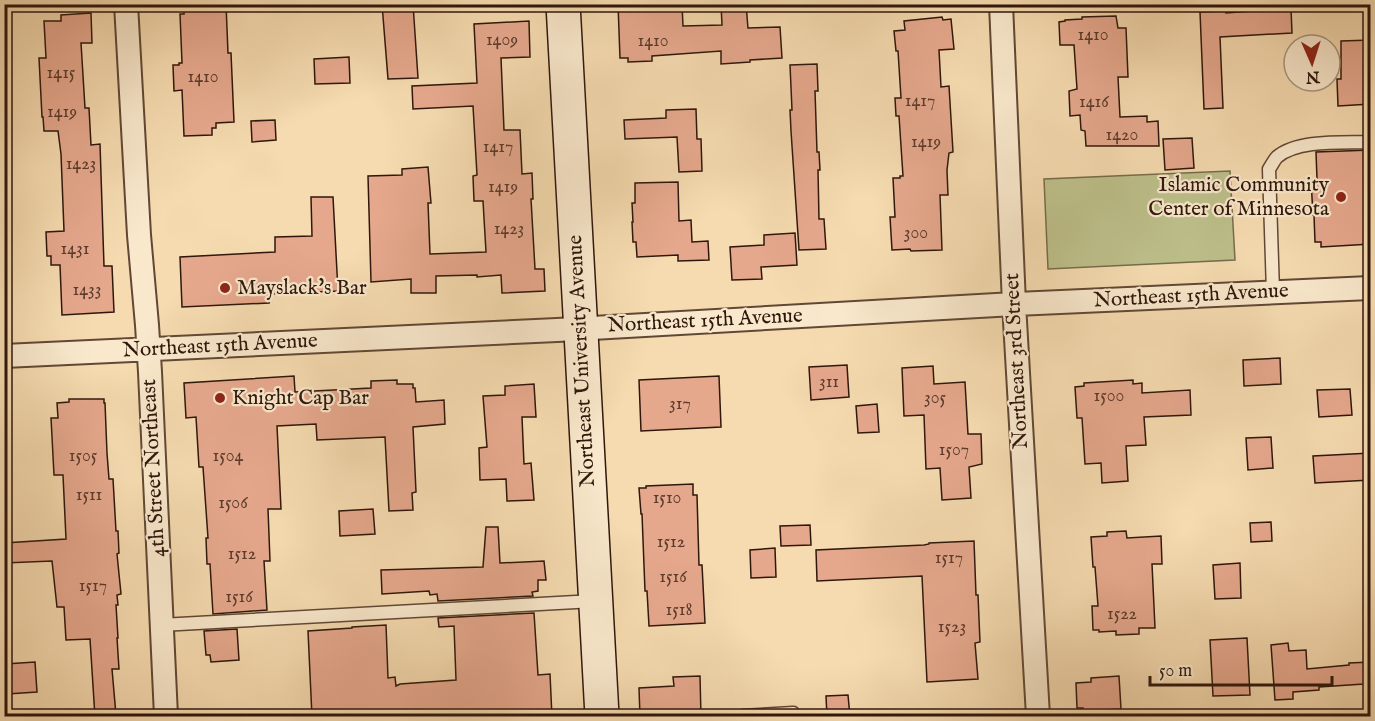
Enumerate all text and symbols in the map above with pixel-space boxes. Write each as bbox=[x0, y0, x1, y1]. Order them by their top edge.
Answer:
house number: 1410 bbox=[1078, 24, 1109, 47]
house number: 1409 bbox=[486, 29, 518, 52]
house number: 1410 bbox=[638, 30, 669, 53]
north arrow bbox=[1282, 33, 1342, 93]
house number: 1415 bbox=[47, 62, 76, 85]
house number: 1410 bbox=[188, 66, 219, 89]
text: N bbox=[1305, 66, 1321, 86]
house number: 1417 bbox=[905, 90, 935, 113]
house number: 1416 bbox=[1079, 91, 1109, 114]
house number: 1419 bbox=[47, 101, 77, 124]
house number: 1420 bbox=[1106, 124, 1138, 147]
house number: 1419 bbox=[911, 131, 941, 154]
house number: 1417 bbox=[483, 136, 513, 159]
house number: 1423 bbox=[66, 153, 96, 176]
place label: Islamic Community Center of Minnesota bbox=[1148, 172, 1330, 223]
house number: 1419 bbox=[488, 176, 518, 199]
marker: Islamic Community Center of Minnesota bbox=[1334, 190, 1348, 204]
house number: 1423 bbox=[494, 218, 524, 241]
house number: 300 bbox=[904, 222, 928, 245]
street label: Northeast University Avenue bbox=[562, 234, 602, 488]
house number: 1431 bbox=[61, 238, 89, 261]
street label: Northeast 3rd Street bbox=[999, 272, 1035, 450]
place label: Mayslack's Bar bbox=[237, 275, 367, 302]
street label: Northeast 15th Avenue bbox=[1093, 277, 1290, 315]
house number: 1433 bbox=[73, 279, 101, 302]
marker: Mayslack's Bar bbox=[218, 281, 232, 295]
street label: Northeast 15th Avenue bbox=[607, 302, 804, 340]
street label: Northeast 15th Avenue bbox=[122, 327, 319, 365]
house number: 311 bbox=[819, 371, 839, 394]
street label: 4th Street Northeast bbox=[136, 378, 172, 558]
place label: Knight Cap Bar bbox=[232, 385, 369, 412]
house number: 1500 bbox=[1094, 385, 1124, 408]
house number: 305 bbox=[924, 387, 947, 410]
marker: Knight Cap Bar bbox=[213, 391, 227, 405]
house number: 317 bbox=[669, 393, 691, 416]
house number: 1507 bbox=[939, 439, 969, 462]
house number: 1505 bbox=[69, 445, 98, 468]
house number: 1504 bbox=[213, 445, 244, 468]
house number: 1511 bbox=[76, 484, 102, 507]
house number: 1510 bbox=[653, 487, 681, 510]
house number: 1506 bbox=[218, 492, 248, 515]
house number: 1512 bbox=[657, 531, 685, 554]
house number: 1512 bbox=[228, 543, 256, 566]
house number: 1517 bbox=[935, 547, 963, 570]
house number: 1516 bbox=[659, 566, 687, 589]
house number: 1517 bbox=[79, 575, 107, 598]
house number: 1516 bbox=[225, 586, 253, 609]
house number: 1518 bbox=[666, 599, 693, 622]
house number: 1522 bbox=[1107, 603, 1137, 626]
house number: 1523 bbox=[938, 616, 966, 639]
scale bar bbox=[1150, 649, 1332, 687]
text: 50 m bbox=[1159, 660, 1192, 683]

